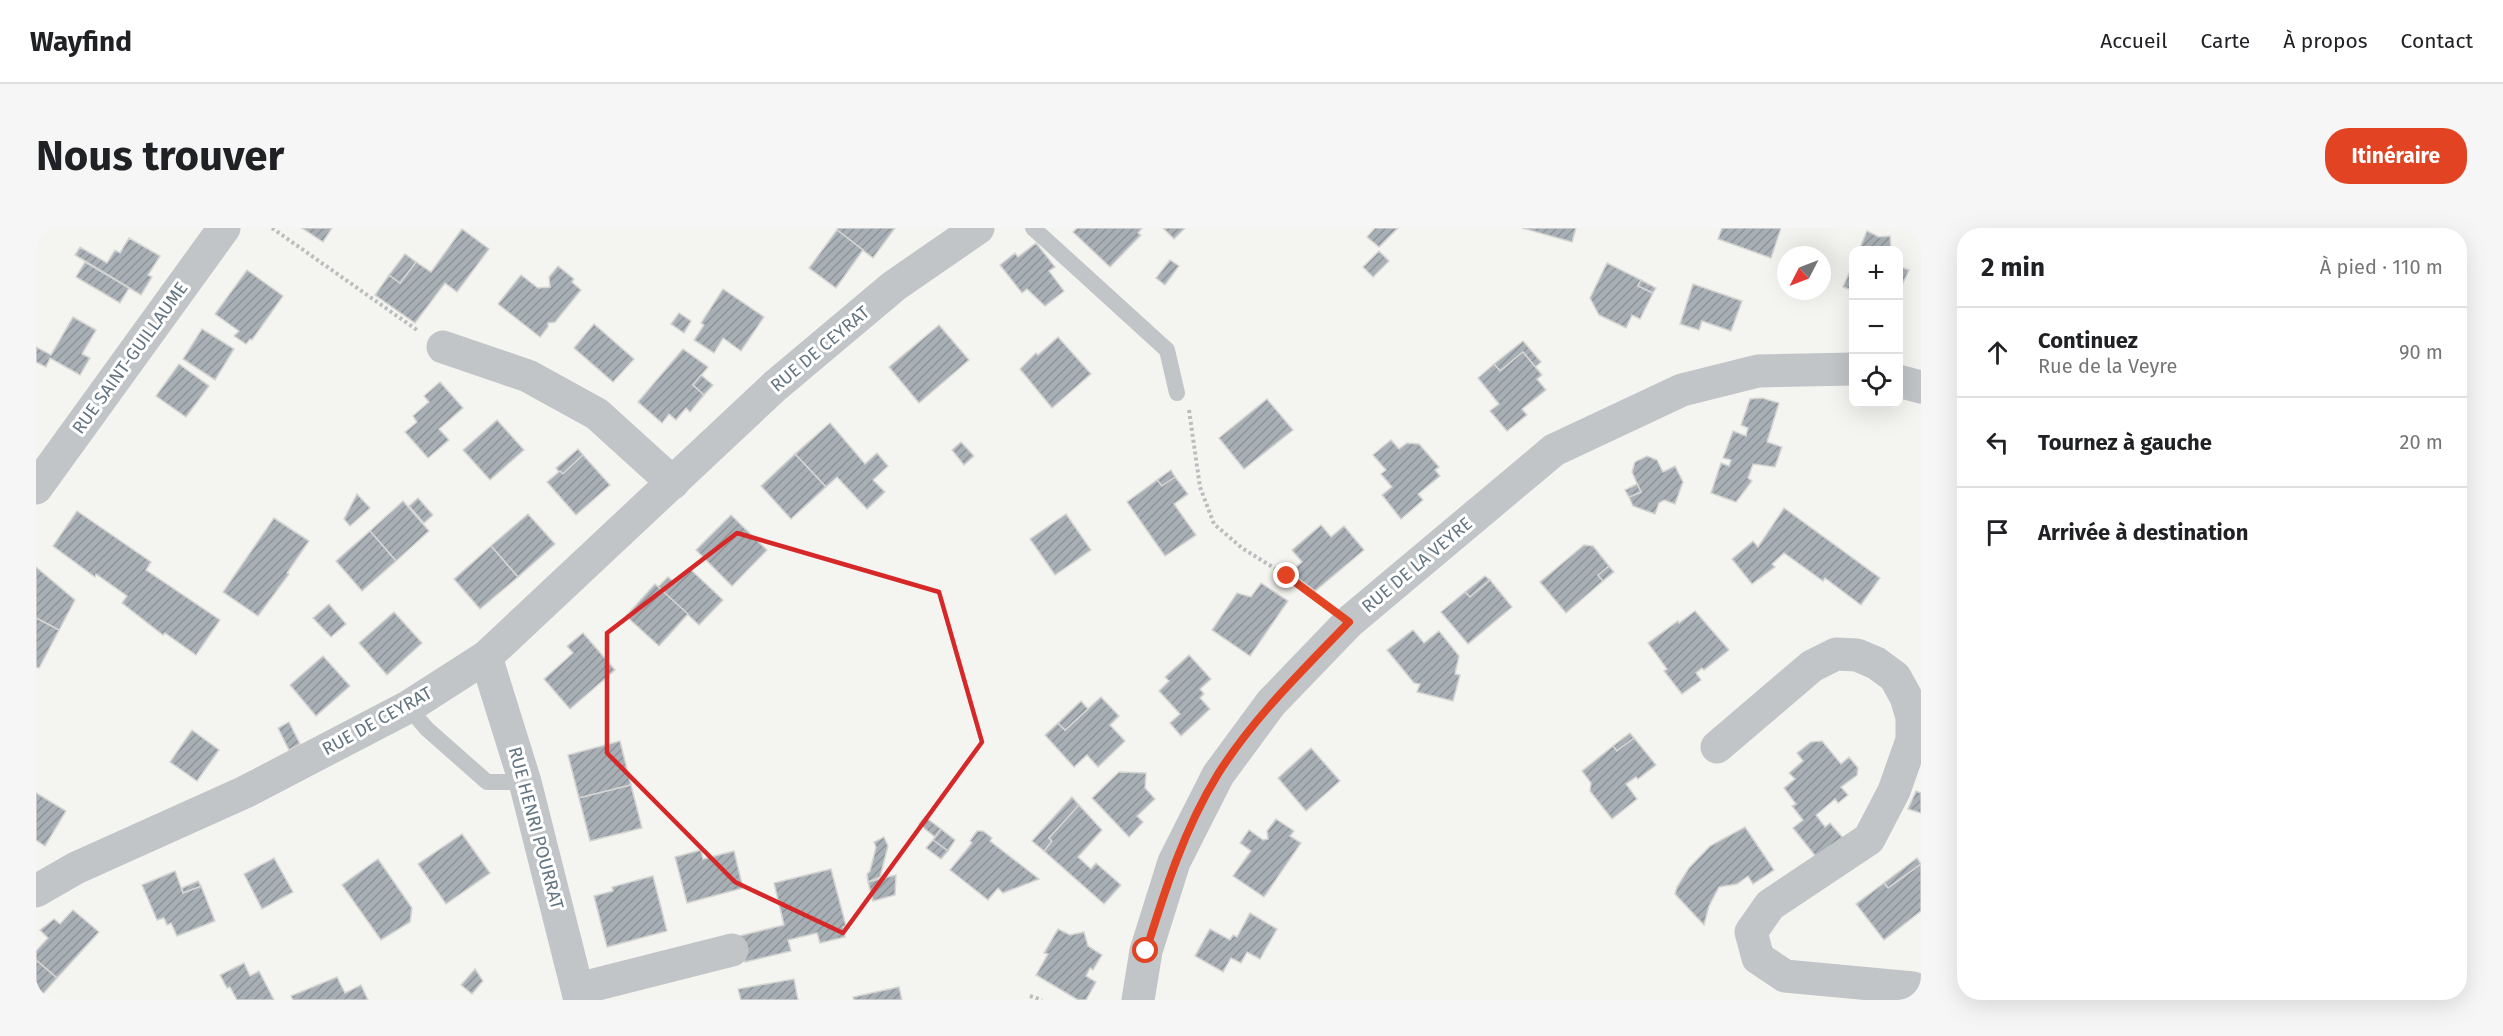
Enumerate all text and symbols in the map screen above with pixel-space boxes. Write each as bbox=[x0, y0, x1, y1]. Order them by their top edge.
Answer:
text: Wayfind bbox=[30, 25, 132, 58]
text: Accueil bbox=[2100, 28, 2167, 54]
text: Carte bbox=[2200, 28, 2250, 54]
text: À propos bbox=[2283, 28, 2368, 54]
text: Contact bbox=[2401, 28, 2473, 54]
button: Itinéraire bbox=[2325, 128, 2467, 184]
text: Nous trouver bbox=[36, 131, 284, 181]
north arrow bbox=[1777, 246, 1831, 300]
map controls bbox=[1849, 246, 1903, 408]
button: + bbox=[1849, 246, 1903, 300]
text: 2 min bbox=[1981, 252, 2045, 283]
text: À pied · 110 m bbox=[2320, 255, 2443, 279]
street label: RUE SAINT-GUILLAUME bbox=[67, 278, 193, 438]
button: − bbox=[1849, 300, 1903, 354]
street label: RUE DE CEYRAT bbox=[766, 301, 874, 397]
text: Continuez bbox=[2038, 327, 2138, 354]
icon: ahead bbox=[1981, 336, 2014, 369]
text: 90 m bbox=[2399, 340, 2443, 364]
button: locate bbox=[1849, 354, 1903, 408]
text: Rue de la Veyre bbox=[2038, 354, 2177, 378]
icon: left bbox=[1981, 426, 2014, 459]
text: Tournez à gauche bbox=[2038, 429, 2212, 456]
text: 20 m bbox=[2400, 430, 2443, 454]
street label: RUE DE LA VEYRE bbox=[1357, 513, 1477, 617]
icon: arrive bbox=[1981, 516, 2014, 549]
text: Arrivée à destination bbox=[2038, 519, 2248, 546]
route end bbox=[1273, 562, 1299, 588]
street label: RUE DE CEYRAT bbox=[318, 681, 436, 760]
street label: RUE HENRI POURRAT bbox=[504, 744, 568, 912]
route start bbox=[1132, 937, 1158, 963]

